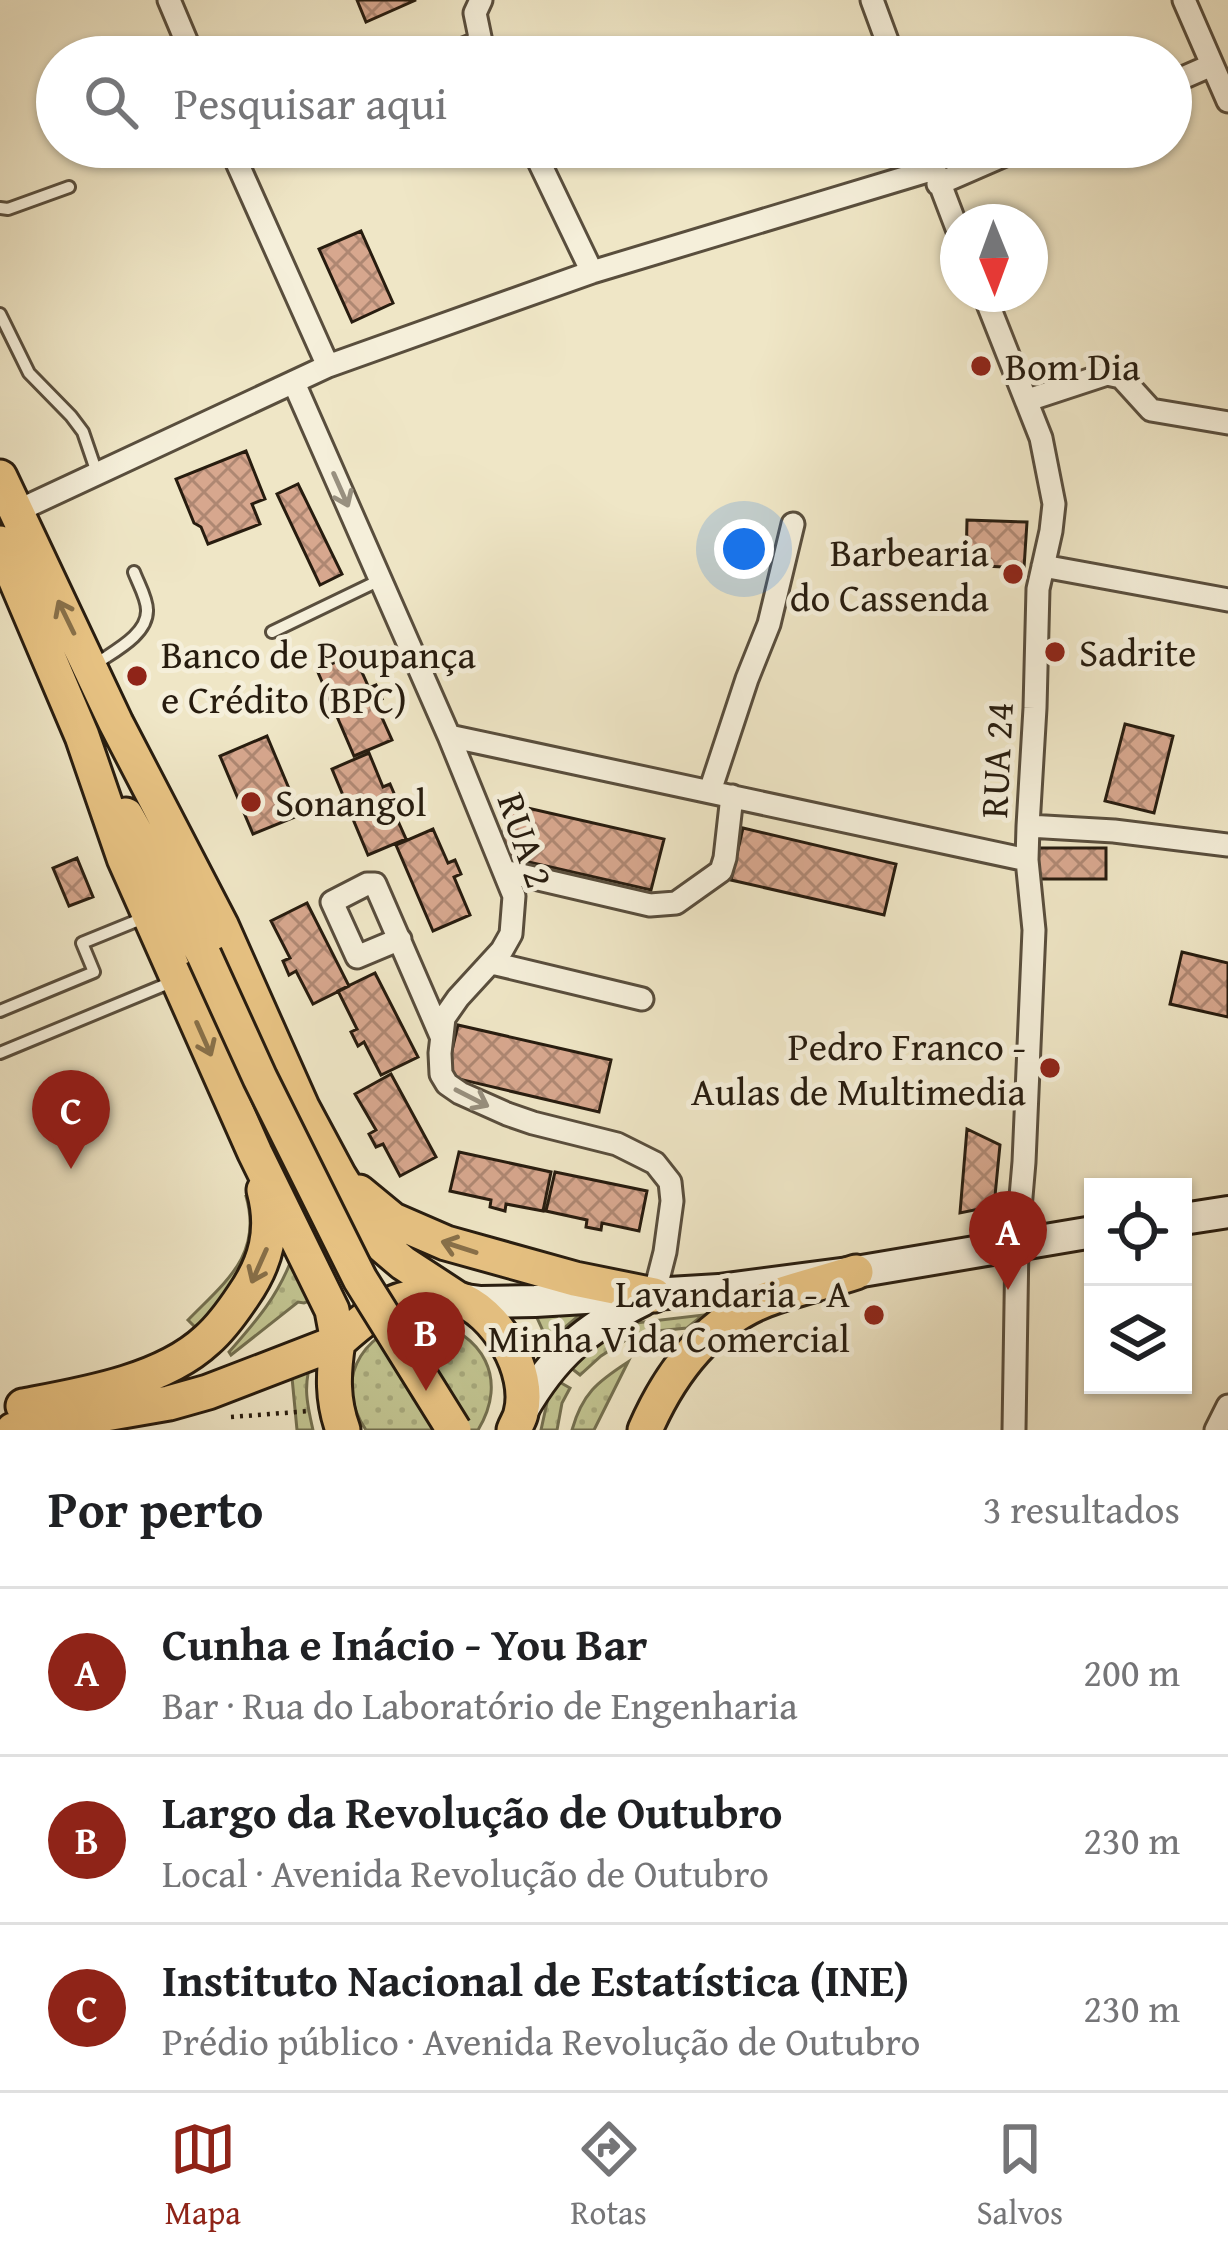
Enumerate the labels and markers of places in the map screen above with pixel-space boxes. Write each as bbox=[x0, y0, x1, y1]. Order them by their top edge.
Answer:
place label: Bom Dia bbox=[1005, 337, 1141, 394]
marker: Bom Dia bbox=[968, 353, 994, 379]
place label: Barbearia do Cassenda bbox=[790, 523, 990, 625]
marker: Barbearia do Cassenda bbox=[1000, 561, 1026, 587]
place label: Sadrite bbox=[1079, 623, 1196, 680]
place label: Banco de Poupança e Crédito (BPC) bbox=[161, 625, 477, 727]
marker: Sadrite bbox=[1042, 639, 1068, 665]
marker: Banco de Poupança e Crédito (BPC) bbox=[124, 663, 150, 689]
place label: Sonangol bbox=[275, 773, 426, 830]
marker: Sonangol bbox=[238, 789, 264, 815]
place label: Pedro Franco - Aulas de Multimedia bbox=[691, 1017, 1027, 1119]
marker: Pedro Franco - Aulas de Multimedia bbox=[1037, 1055, 1063, 1081]
pin: C bbox=[32, 1070, 110, 1169]
pin: A bbox=[969, 1191, 1047, 1290]
place label: Lavandaria - A Minha Vida Comercial bbox=[488, 1264, 850, 1366]
pin: B bbox=[387, 1292, 465, 1391]
marker: Lavandaria - A Minha Vida Comercial bbox=[861, 1302, 887, 1328]

